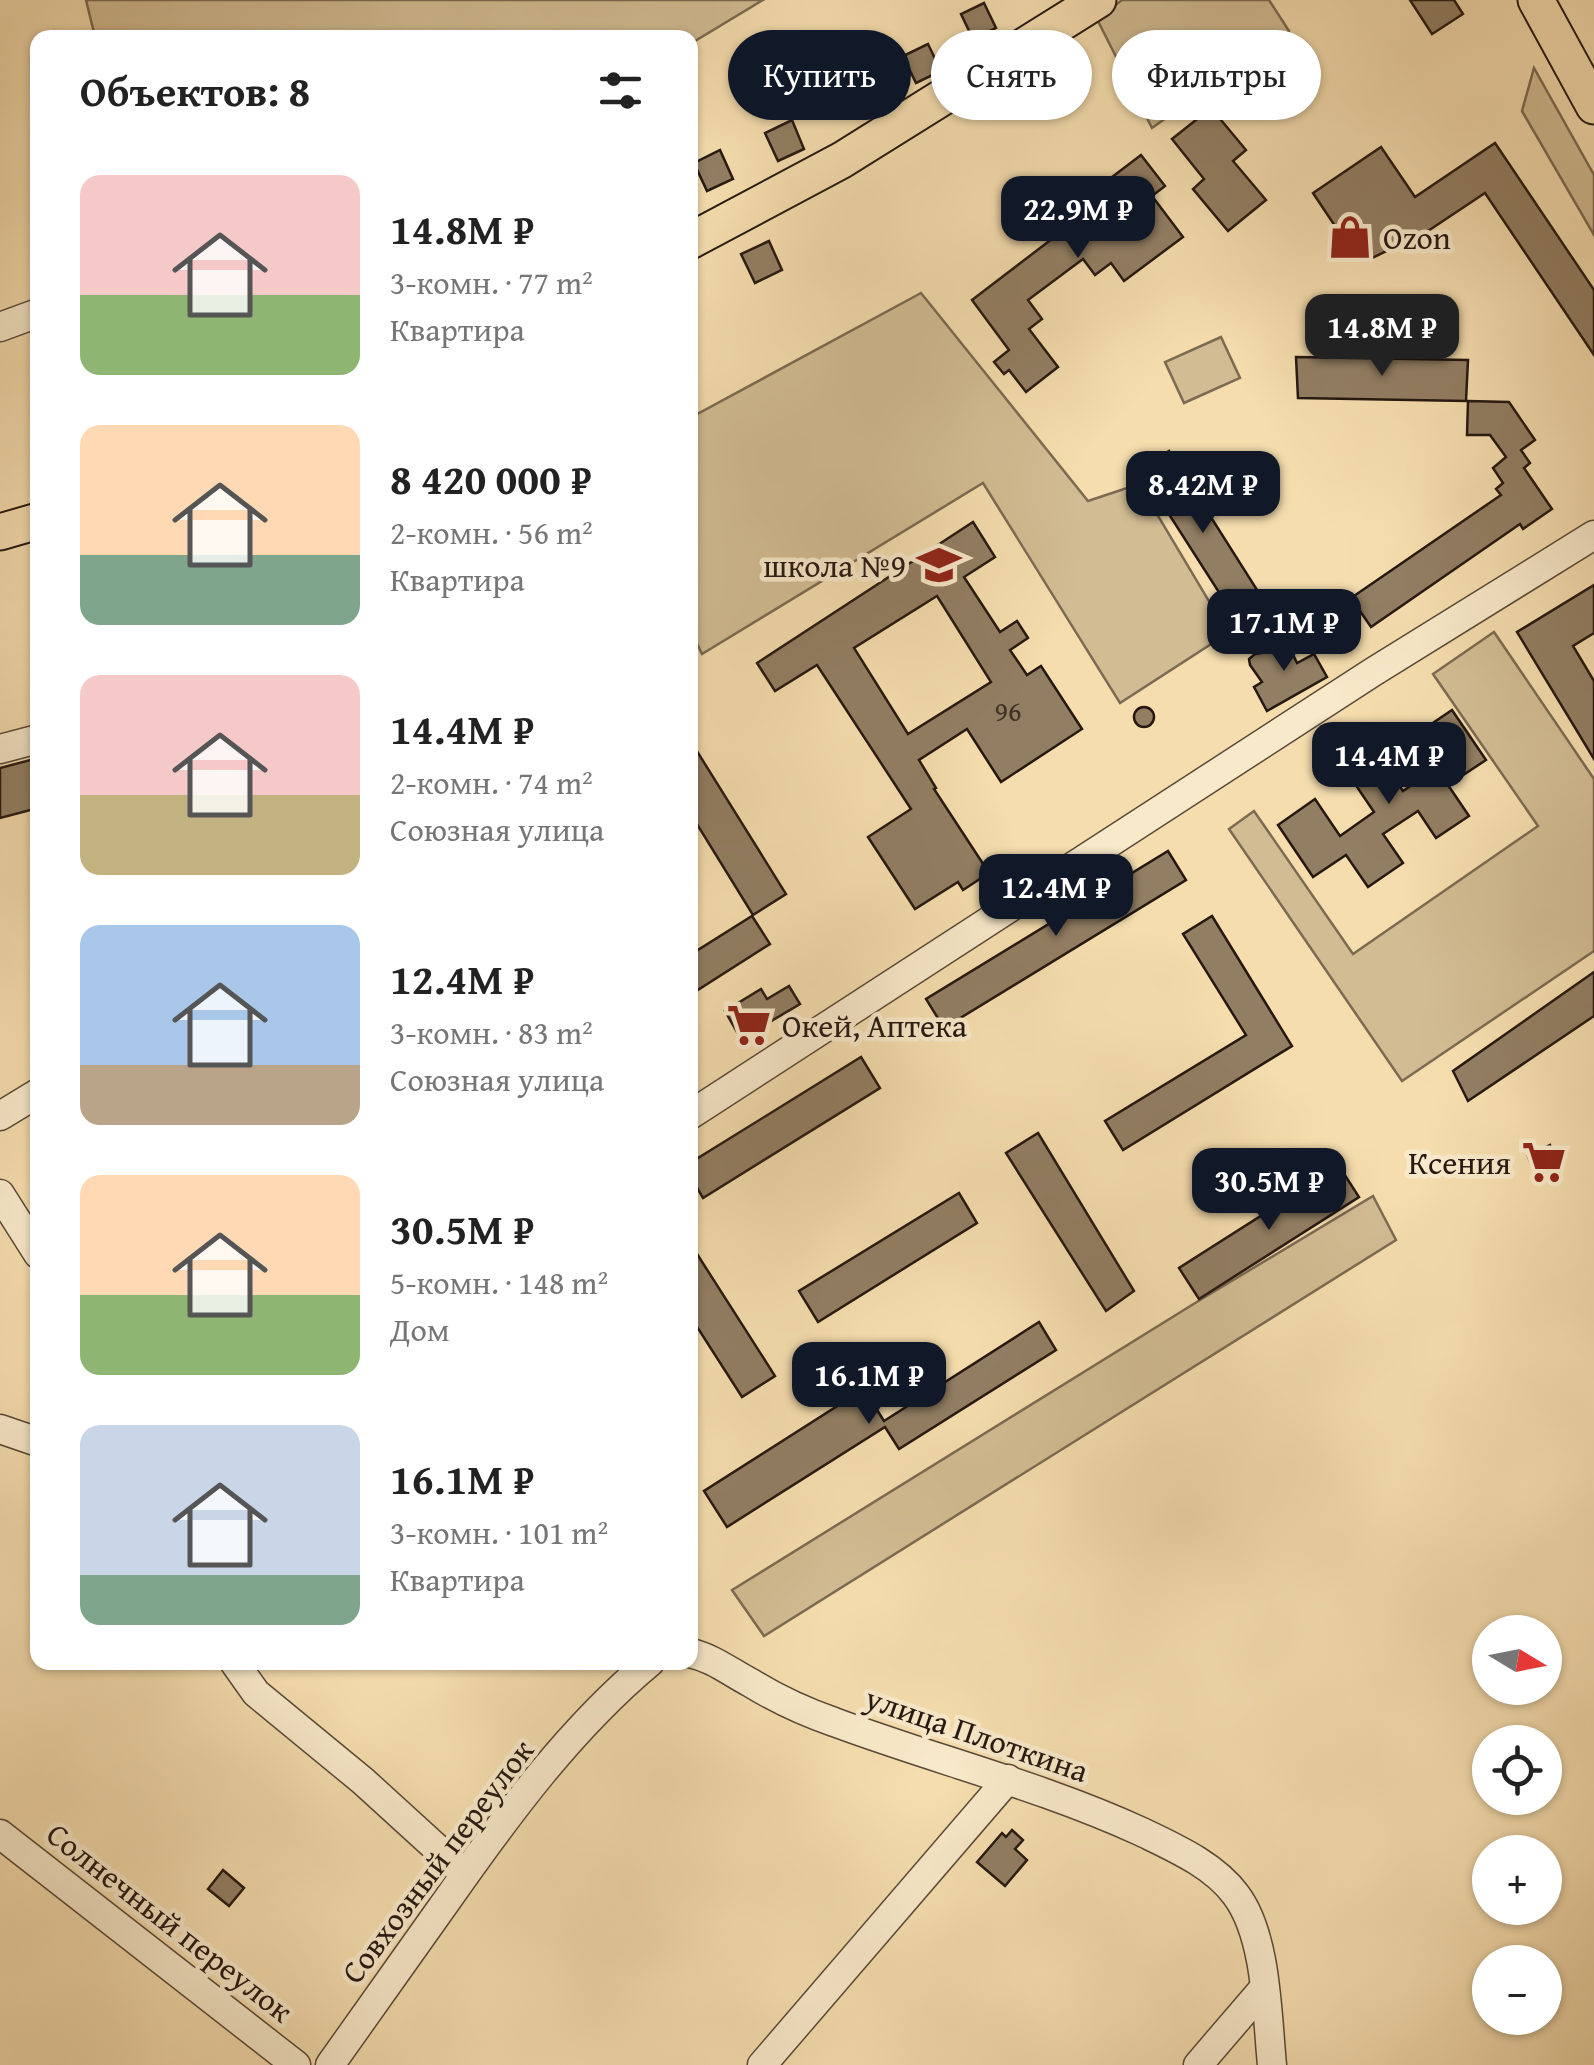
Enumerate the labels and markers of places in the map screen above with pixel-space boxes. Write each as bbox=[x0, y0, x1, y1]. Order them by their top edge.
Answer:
pin: 22.9M ₽ bbox=[986, 176, 1170, 261]
shop icon: Ozon bbox=[1326, 213, 1374, 261]
place label: Ozon bbox=[1383, 214, 1451, 261]
pin: 14.8M ₽ bbox=[1290, 294, 1474, 379]
pin: 8.42M ₽ bbox=[1111, 451, 1295, 536]
school or university icon: школа №9 bbox=[915, 541, 963, 589]
place label: школа №9 bbox=[763, 542, 906, 589]
pin: 17.1M ₽ bbox=[1192, 589, 1376, 674]
pin: 14.4M ₽ bbox=[1297, 722, 1481, 807]
pin: 12.4M ₽ bbox=[964, 854, 1148, 939]
supermarket icon: Окей, Аптека bbox=[725, 1001, 773, 1049]
place label: Окей, Аптека bbox=[782, 1002, 968, 1049]
supermarket icon: Ксения bbox=[1520, 1138, 1568, 1186]
place label: Ксения bbox=[1408, 1139, 1511, 1186]
pin: 30.5M ₽ bbox=[1177, 1148, 1361, 1233]
pin: 16.1M ₽ bbox=[777, 1342, 961, 1427]

